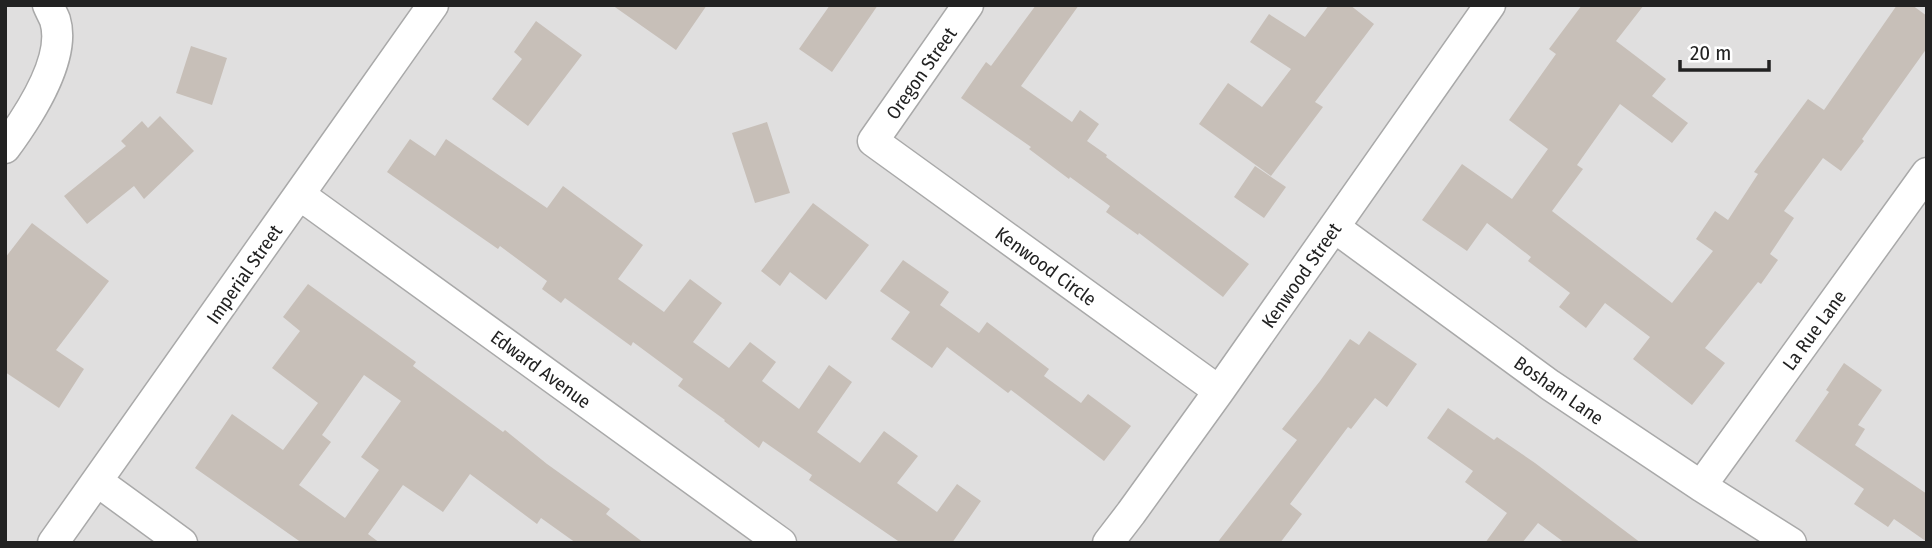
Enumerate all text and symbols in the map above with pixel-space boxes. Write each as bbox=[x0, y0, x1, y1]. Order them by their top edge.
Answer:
street label: Oregon Street bbox=[881, 22, 962, 124]
scale bar bbox=[1680, 28, 1769, 72]
text: 20 m bbox=[1690, 40, 1731, 66]
street label: Kenwood Street bbox=[1257, 218, 1347, 332]
street label: Imperial Street bbox=[202, 220, 287, 328]
street label: Kenwood Circle bbox=[991, 222, 1101, 311]
street label: La Rue Lane bbox=[1778, 286, 1851, 375]
street label: Edward Avenue bbox=[486, 325, 595, 413]
street label: Bosham Lane bbox=[1510, 351, 1608, 430]

